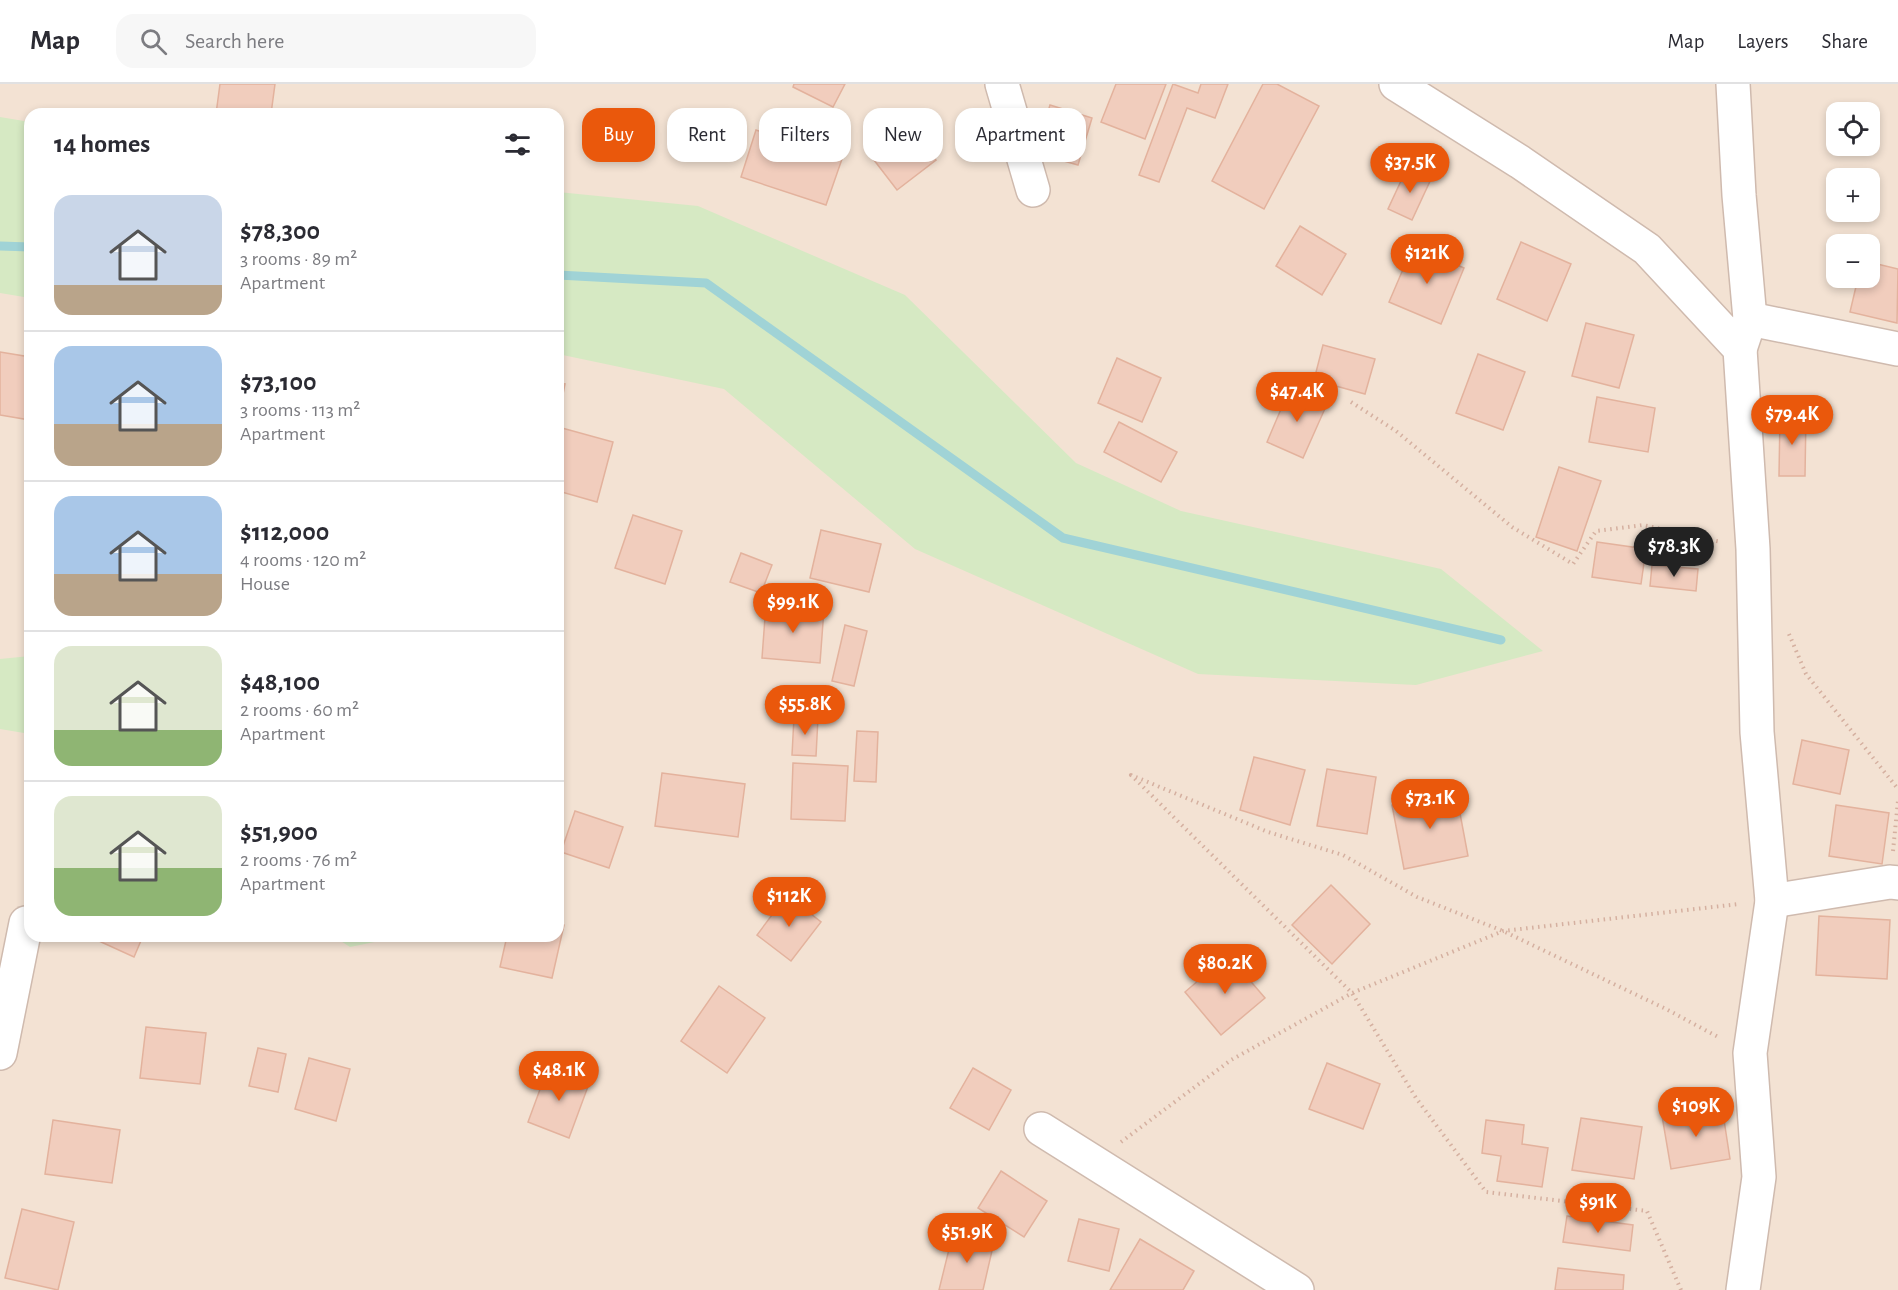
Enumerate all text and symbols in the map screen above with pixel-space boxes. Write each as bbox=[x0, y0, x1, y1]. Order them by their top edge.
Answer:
search box bbox=[116, 14, 536, 68]
icon: search bbox=[137, 25, 170, 58]
text: Map bbox=[30, 27, 80, 55]
text: Search here bbox=[185, 30, 284, 52]
text: Map bbox=[1668, 31, 1704, 52]
text: Layers bbox=[1737, 31, 1788, 52]
text: Share bbox=[1821, 31, 1868, 52]
map controls bbox=[1826, 102, 1880, 288]
button: locate bbox=[1826, 102, 1880, 156]
chip: Buy bbox=[582, 108, 655, 162]
chip: Rent bbox=[667, 108, 747, 162]
chip: Filters bbox=[759, 108, 851, 162]
chip: New bbox=[863, 108, 943, 162]
chip: Apartment bbox=[955, 108, 1086, 162]
icon: filters bbox=[501, 128, 534, 161]
text: 14 homes bbox=[54, 131, 150, 157]
pin: $37.5K bbox=[1361, 143, 1459, 194]
text: $37.5K bbox=[1384, 152, 1436, 172]
button: + bbox=[1826, 168, 1880, 222]
text: $78,300 bbox=[240, 218, 320, 244]
icon: home bbox=[102, 219, 174, 291]
pin: $121K bbox=[1385, 234, 1469, 285]
button: − bbox=[1826, 234, 1880, 288]
text: $121K bbox=[1405, 243, 1449, 263]
text: 3 rooms · 89 m² bbox=[240, 249, 357, 269]
text: Apartment bbox=[240, 273, 325, 293]
text: $73,100 bbox=[240, 369, 317, 395]
icon: home bbox=[102, 370, 174, 442]
pin: $47.4K bbox=[1248, 372, 1346, 423]
text: $47.4K bbox=[1270, 381, 1324, 401]
pin: $79.4K bbox=[1743, 395, 1841, 446]
text: 3 rooms · 113 m² bbox=[240, 400, 360, 420]
text: $79.4K bbox=[1765, 404, 1819, 424]
text: Apartment bbox=[240, 424, 325, 444]
text: $112,000 bbox=[240, 519, 329, 545]
icon: home bbox=[102, 520, 174, 592]
pin: $78.3K bbox=[1625, 527, 1723, 578]
text: $78.3K bbox=[1648, 536, 1700, 556]
text: 4 rooms · 120 m² bbox=[240, 550, 366, 570]
text: House bbox=[240, 574, 290, 594]
pin: $99.1K bbox=[744, 583, 842, 634]
text: $99.1K bbox=[767, 592, 819, 612]
text: $48,100 bbox=[240, 669, 320, 695]
icon: home bbox=[102, 670, 174, 742]
pin: $55.8K bbox=[756, 685, 854, 736]
text: $55.8K bbox=[779, 694, 831, 714]
text: 2 rooms · 60 m² bbox=[240, 700, 359, 720]
text: Apartment bbox=[240, 724, 325, 744]
pin: $73.1K bbox=[1381, 779, 1479, 830]
text: $73.1K bbox=[1405, 788, 1455, 808]
text: $51,900 bbox=[240, 819, 318, 845]
icon: home bbox=[102, 820, 174, 892]
text: 2 rooms · 76 m² bbox=[240, 850, 357, 870]
text: Apartment bbox=[240, 874, 325, 894]
pin: $112K bbox=[747, 877, 831, 928]
text: $112K bbox=[767, 886, 811, 906]
pin: $80.2K bbox=[1176, 944, 1274, 995]
text: $80.2K bbox=[1198, 953, 1252, 973]
pin: $48.1K bbox=[510, 1051, 608, 1102]
text: $48.1K bbox=[533, 1060, 585, 1080]
pin: $109K bbox=[1654, 1087, 1738, 1138]
text: $109K bbox=[1672, 1096, 1720, 1116]
pin: $91K bbox=[1562, 1183, 1634, 1234]
text: $91K bbox=[1579, 1192, 1617, 1212]
pin: $51.9K bbox=[918, 1213, 1016, 1264]
text: $51.9K bbox=[942, 1222, 992, 1242]

